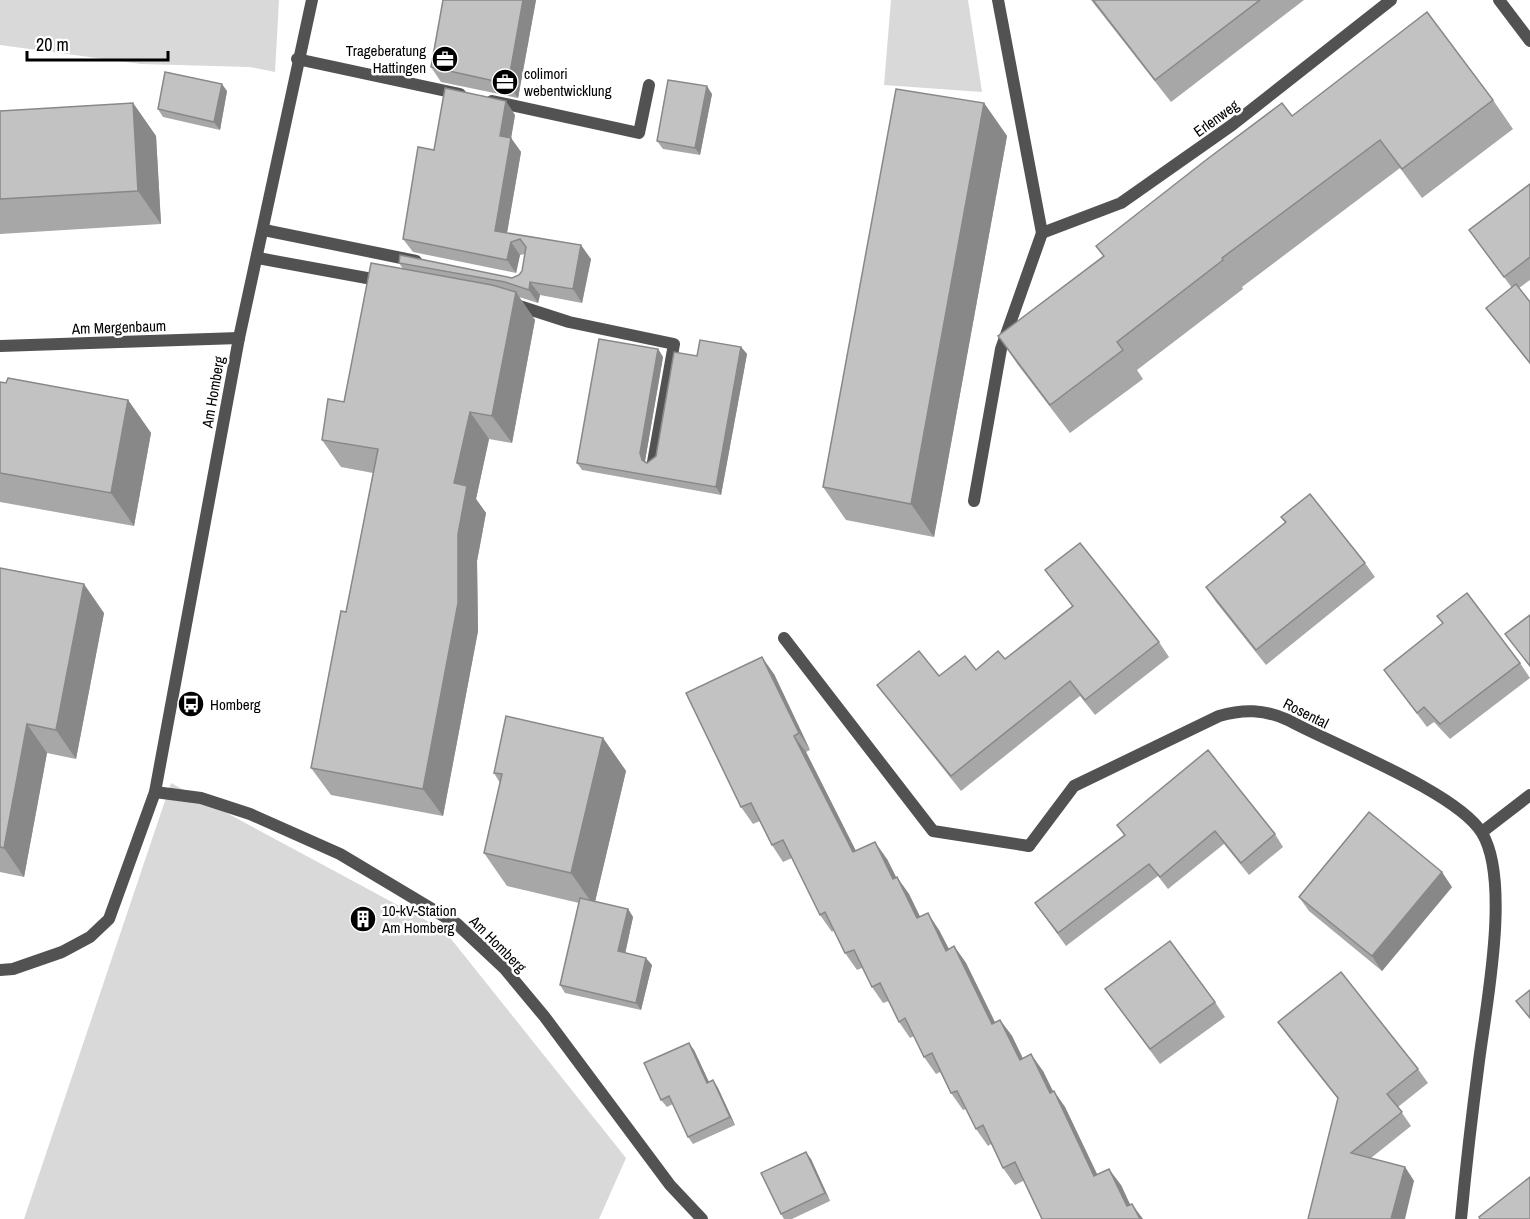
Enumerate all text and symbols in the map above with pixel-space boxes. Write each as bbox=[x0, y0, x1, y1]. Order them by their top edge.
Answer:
scale bar bbox=[27, 24, 168, 62]
text: 20 m bbox=[36, 32, 69, 57]
place label: Trageberatung Hattingen bbox=[346, 40, 426, 78]
office icon: Trageberatung Hattingen bbox=[430, 44, 460, 74]
place label: colimori webentwicklung bbox=[524, 63, 612, 101]
office icon: colimori webentwicklung bbox=[490, 67, 520, 97]
street label: Erlenweg bbox=[1189, 94, 1243, 142]
street label: Am Mergenbaum bbox=[70, 315, 167, 339]
street label: Am Homberg bbox=[196, 354, 230, 430]
bus stop icon: Homberg bbox=[176, 689, 206, 719]
street label: Rosental bbox=[1280, 693, 1332, 733]
place label: Homberg bbox=[210, 694, 261, 715]
place label: 10-kV-Station Am Homberg bbox=[381, 900, 457, 938]
building icon: 10-kV-Station Am Homberg bbox=[348, 904, 378, 934]
street label: Am Homberg bbox=[464, 910, 531, 977]

